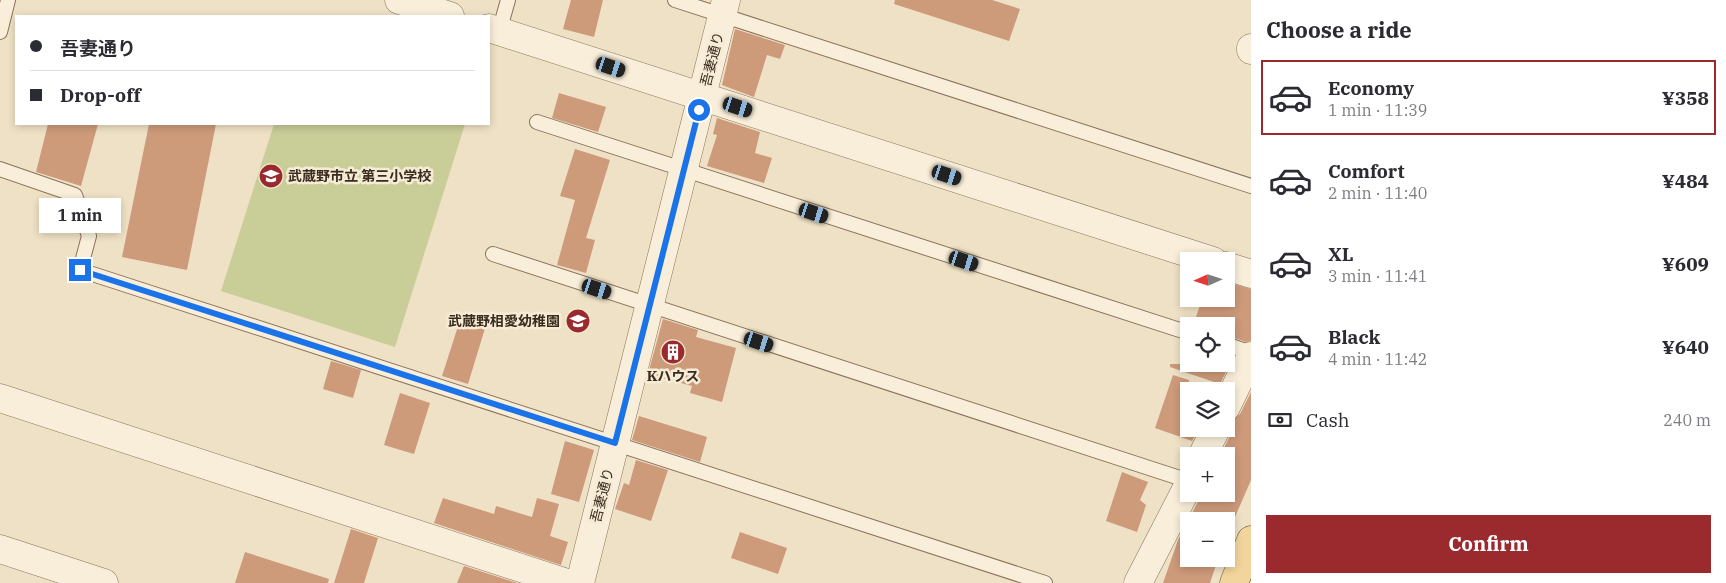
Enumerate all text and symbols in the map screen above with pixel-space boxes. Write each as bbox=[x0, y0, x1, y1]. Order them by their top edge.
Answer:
text: Choose a ride bbox=[1266, 15, 1412, 44]
street label: 吾妻通り bbox=[696, 30, 728, 88]
text: 吾妻通り bbox=[60, 36, 136, 60]
car bbox=[594, 55, 627, 79]
icon: car bbox=[1268, 75, 1313, 120]
text: Economy bbox=[1328, 76, 1414, 100]
text: Drop-off bbox=[60, 83, 141, 107]
text: ¥358 bbox=[1662, 86, 1709, 110]
car bbox=[721, 95, 754, 119]
route start bbox=[688, 99, 710, 121]
text: 1 min · 11:39 bbox=[1328, 100, 1427, 120]
icon: car bbox=[1268, 158, 1313, 203]
text: Comfort bbox=[1328, 159, 1405, 183]
school or university icon: 武蔵野市立 第三小学校 bbox=[258, 163, 284, 189]
car bbox=[930, 163, 963, 187]
place label: 武蔵野市立 第三小学校 bbox=[288, 167, 431, 185]
text: ¥484 bbox=[1662, 169, 1709, 193]
text: 2 min · 11:40 bbox=[1328, 183, 1427, 203]
callout: 1 min bbox=[39, 198, 121, 232]
car bbox=[797, 201, 830, 225]
text: 1 min bbox=[58, 205, 102, 225]
icon: car bbox=[1268, 241, 1313, 286]
text: XL bbox=[1328, 242, 1354, 266]
car bbox=[947, 249, 980, 273]
north arrow bbox=[1180, 252, 1235, 308]
map controls bbox=[1180, 252, 1235, 567]
text: ¥609 bbox=[1662, 252, 1709, 276]
route end bbox=[69, 259, 91, 281]
text: 3 min · 11:41 bbox=[1328, 266, 1427, 286]
car bbox=[580, 277, 613, 301]
school or university icon: 武蔵野相愛幼稚園 bbox=[565, 308, 591, 334]
place label: 武蔵野相愛幼稚園 bbox=[448, 312, 560, 330]
button: locate bbox=[1180, 317, 1235, 372]
icon: car bbox=[1268, 324, 1313, 369]
text: Black bbox=[1328, 325, 1380, 349]
car bbox=[742, 330, 775, 354]
text: ¥640 bbox=[1662, 335, 1709, 359]
building icon: Kハウス bbox=[660, 339, 686, 365]
text: 4 min · 11:42 bbox=[1328, 349, 1427, 369]
place label: Kハウス bbox=[647, 367, 699, 385]
button: layers bbox=[1180, 382, 1235, 437]
icon: cash bbox=[1266, 406, 1294, 434]
text: Cash bbox=[1306, 408, 1350, 432]
text: 240 m bbox=[1663, 410, 1711, 430]
button: + bbox=[1180, 447, 1235, 502]
street label: 吾妻通り bbox=[586, 466, 618, 524]
button: − bbox=[1180, 512, 1235, 567]
button: Confirm bbox=[1266, 515, 1711, 573]

